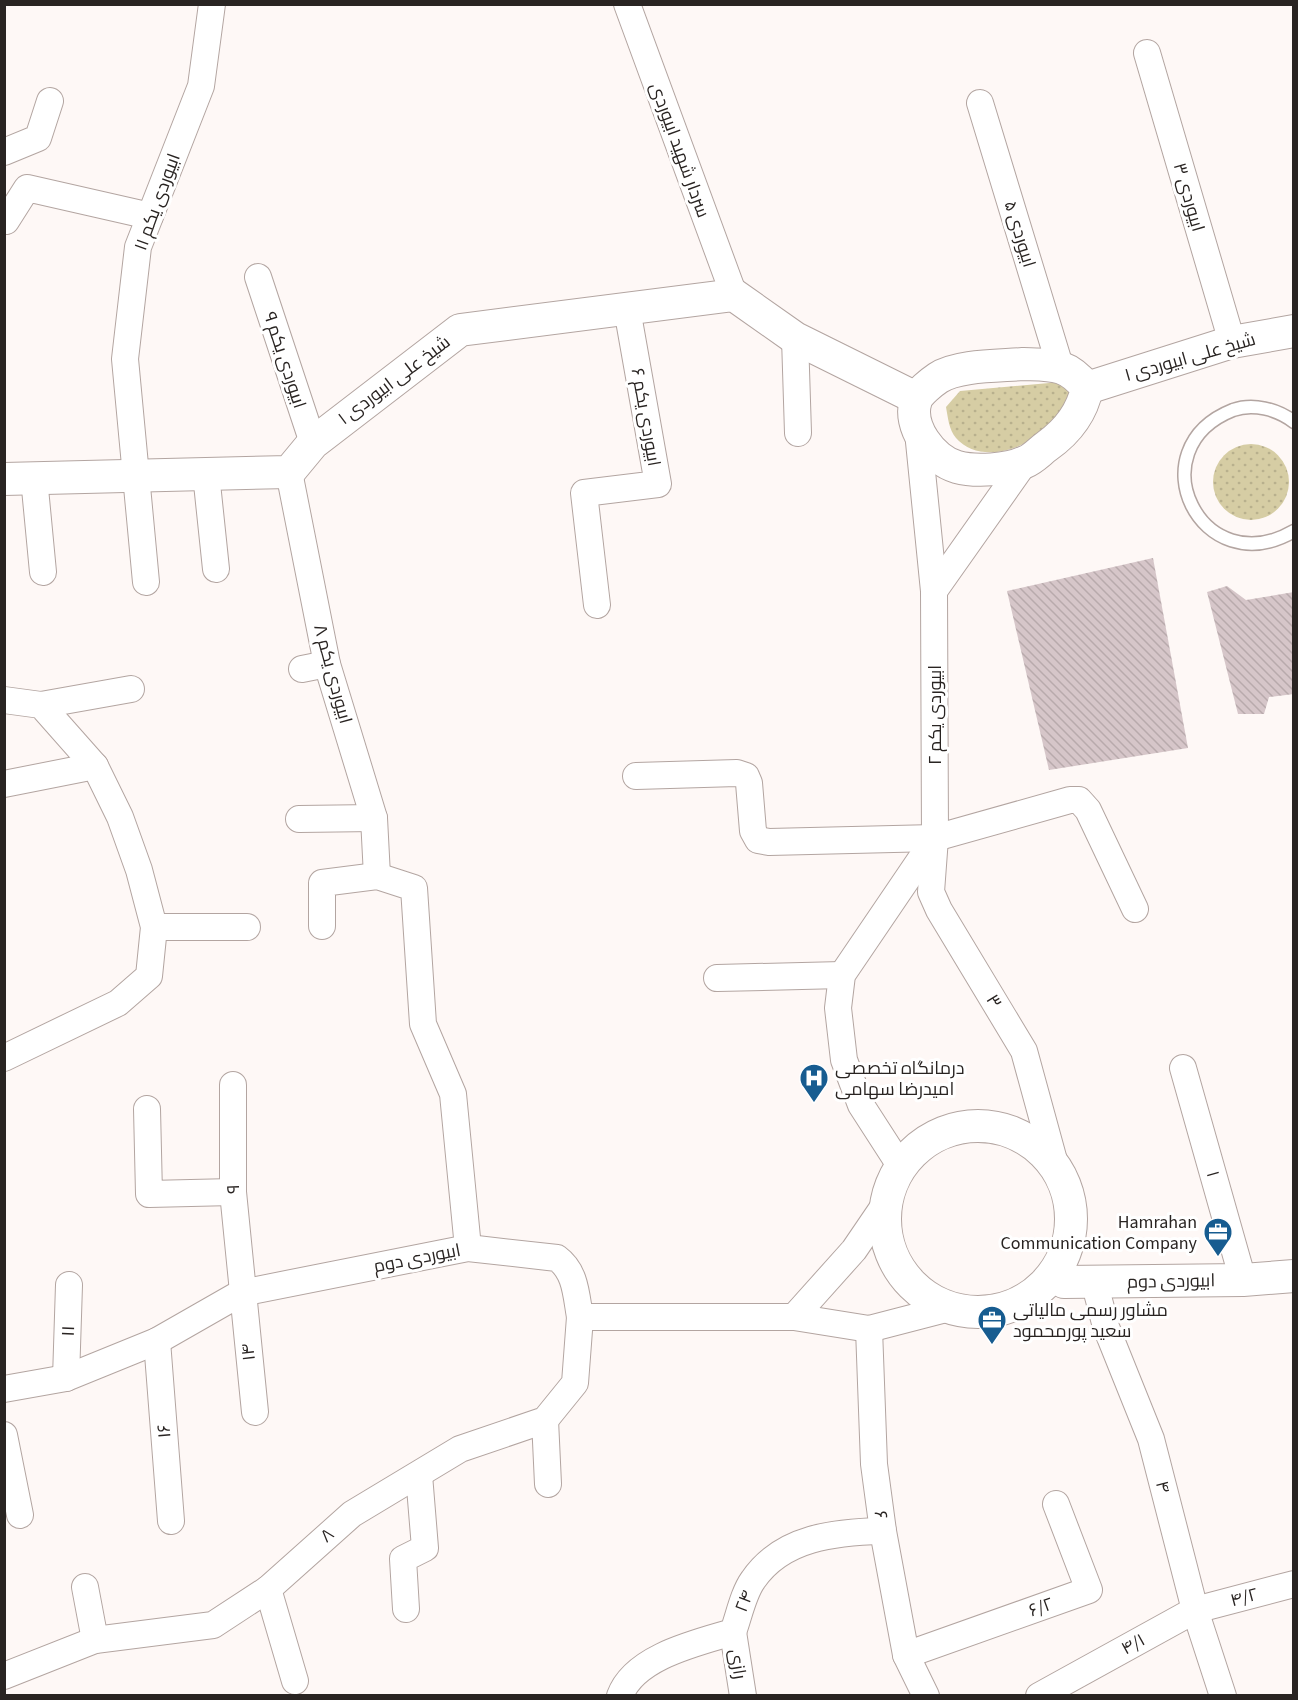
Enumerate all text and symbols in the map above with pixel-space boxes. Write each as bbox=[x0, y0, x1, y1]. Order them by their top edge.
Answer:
street label: سردار شهید ابیوردی bbox=[643, 79, 716, 221]
street label: ۱۱ ابیوردی یکم bbox=[128, 150, 187, 254]
street label: ۳ ابیوردی bbox=[1167, 160, 1210, 235]
street label: ۵ ابیوردی bbox=[998, 198, 1041, 270]
street label: ۹ ابیوردی یکم bbox=[257, 309, 312, 412]
street label: شیخ علی ابیوردی ۱ bbox=[1122, 327, 1258, 388]
street label: شیخ علی ابیوردی ۱ bbox=[333, 330, 456, 431]
street label: ۶ ابیوردی یکم bbox=[625, 366, 666, 468]
street label: ۸ ابیوردی یکم bbox=[307, 622, 358, 727]
street label: ۲ ابیوردی یکم bbox=[923, 665, 948, 765]
street label: ۳ bbox=[980, 990, 1007, 1013]
place label: درمانگاه تخصصی امیدرضا سهامی bbox=[835, 1056, 965, 1102]
hospital icon: درمانگاه تخصصی امیدرضا سهامی bbox=[798, 1062, 830, 1104]
street label: ۱ bbox=[1200, 1168, 1225, 1180]
street label: ۹ bbox=[221, 1184, 246, 1194]
place label: Hamrahan Communication Company bbox=[1000, 1210, 1198, 1256]
office icon: Hamrahan Communication Company bbox=[1202, 1216, 1234, 1258]
street label: ابیوردی دوم bbox=[371, 1238, 463, 1279]
street label: ابیوردی دوم bbox=[1127, 1268, 1215, 1295]
place label: مشاور رسمی مالیاتی سعید پورمحمود bbox=[1013, 1298, 1168, 1344]
office icon: مشاور رسمی مالیاتی سعید پورمحمود bbox=[976, 1304, 1008, 1346]
street label: ۱۱ bbox=[56, 1325, 81, 1337]
street label: ۱۴ bbox=[235, 1342, 262, 1362]
street label: ۱۶ bbox=[151, 1423, 178, 1439]
street label: ۴ bbox=[1149, 1478, 1176, 1496]
street label: ۶ bbox=[868, 1509, 893, 1521]
street label: ۸ bbox=[315, 1522, 340, 1549]
street label: ۴/۲ bbox=[1227, 1582, 1261, 1613]
street label: ۲۴ bbox=[729, 1587, 760, 1616]
street label: ۶/۲ bbox=[1025, 1592, 1057, 1623]
street label: ۴/۱ bbox=[1117, 1628, 1150, 1661]
street label: رازی bbox=[723, 1647, 752, 1681]

